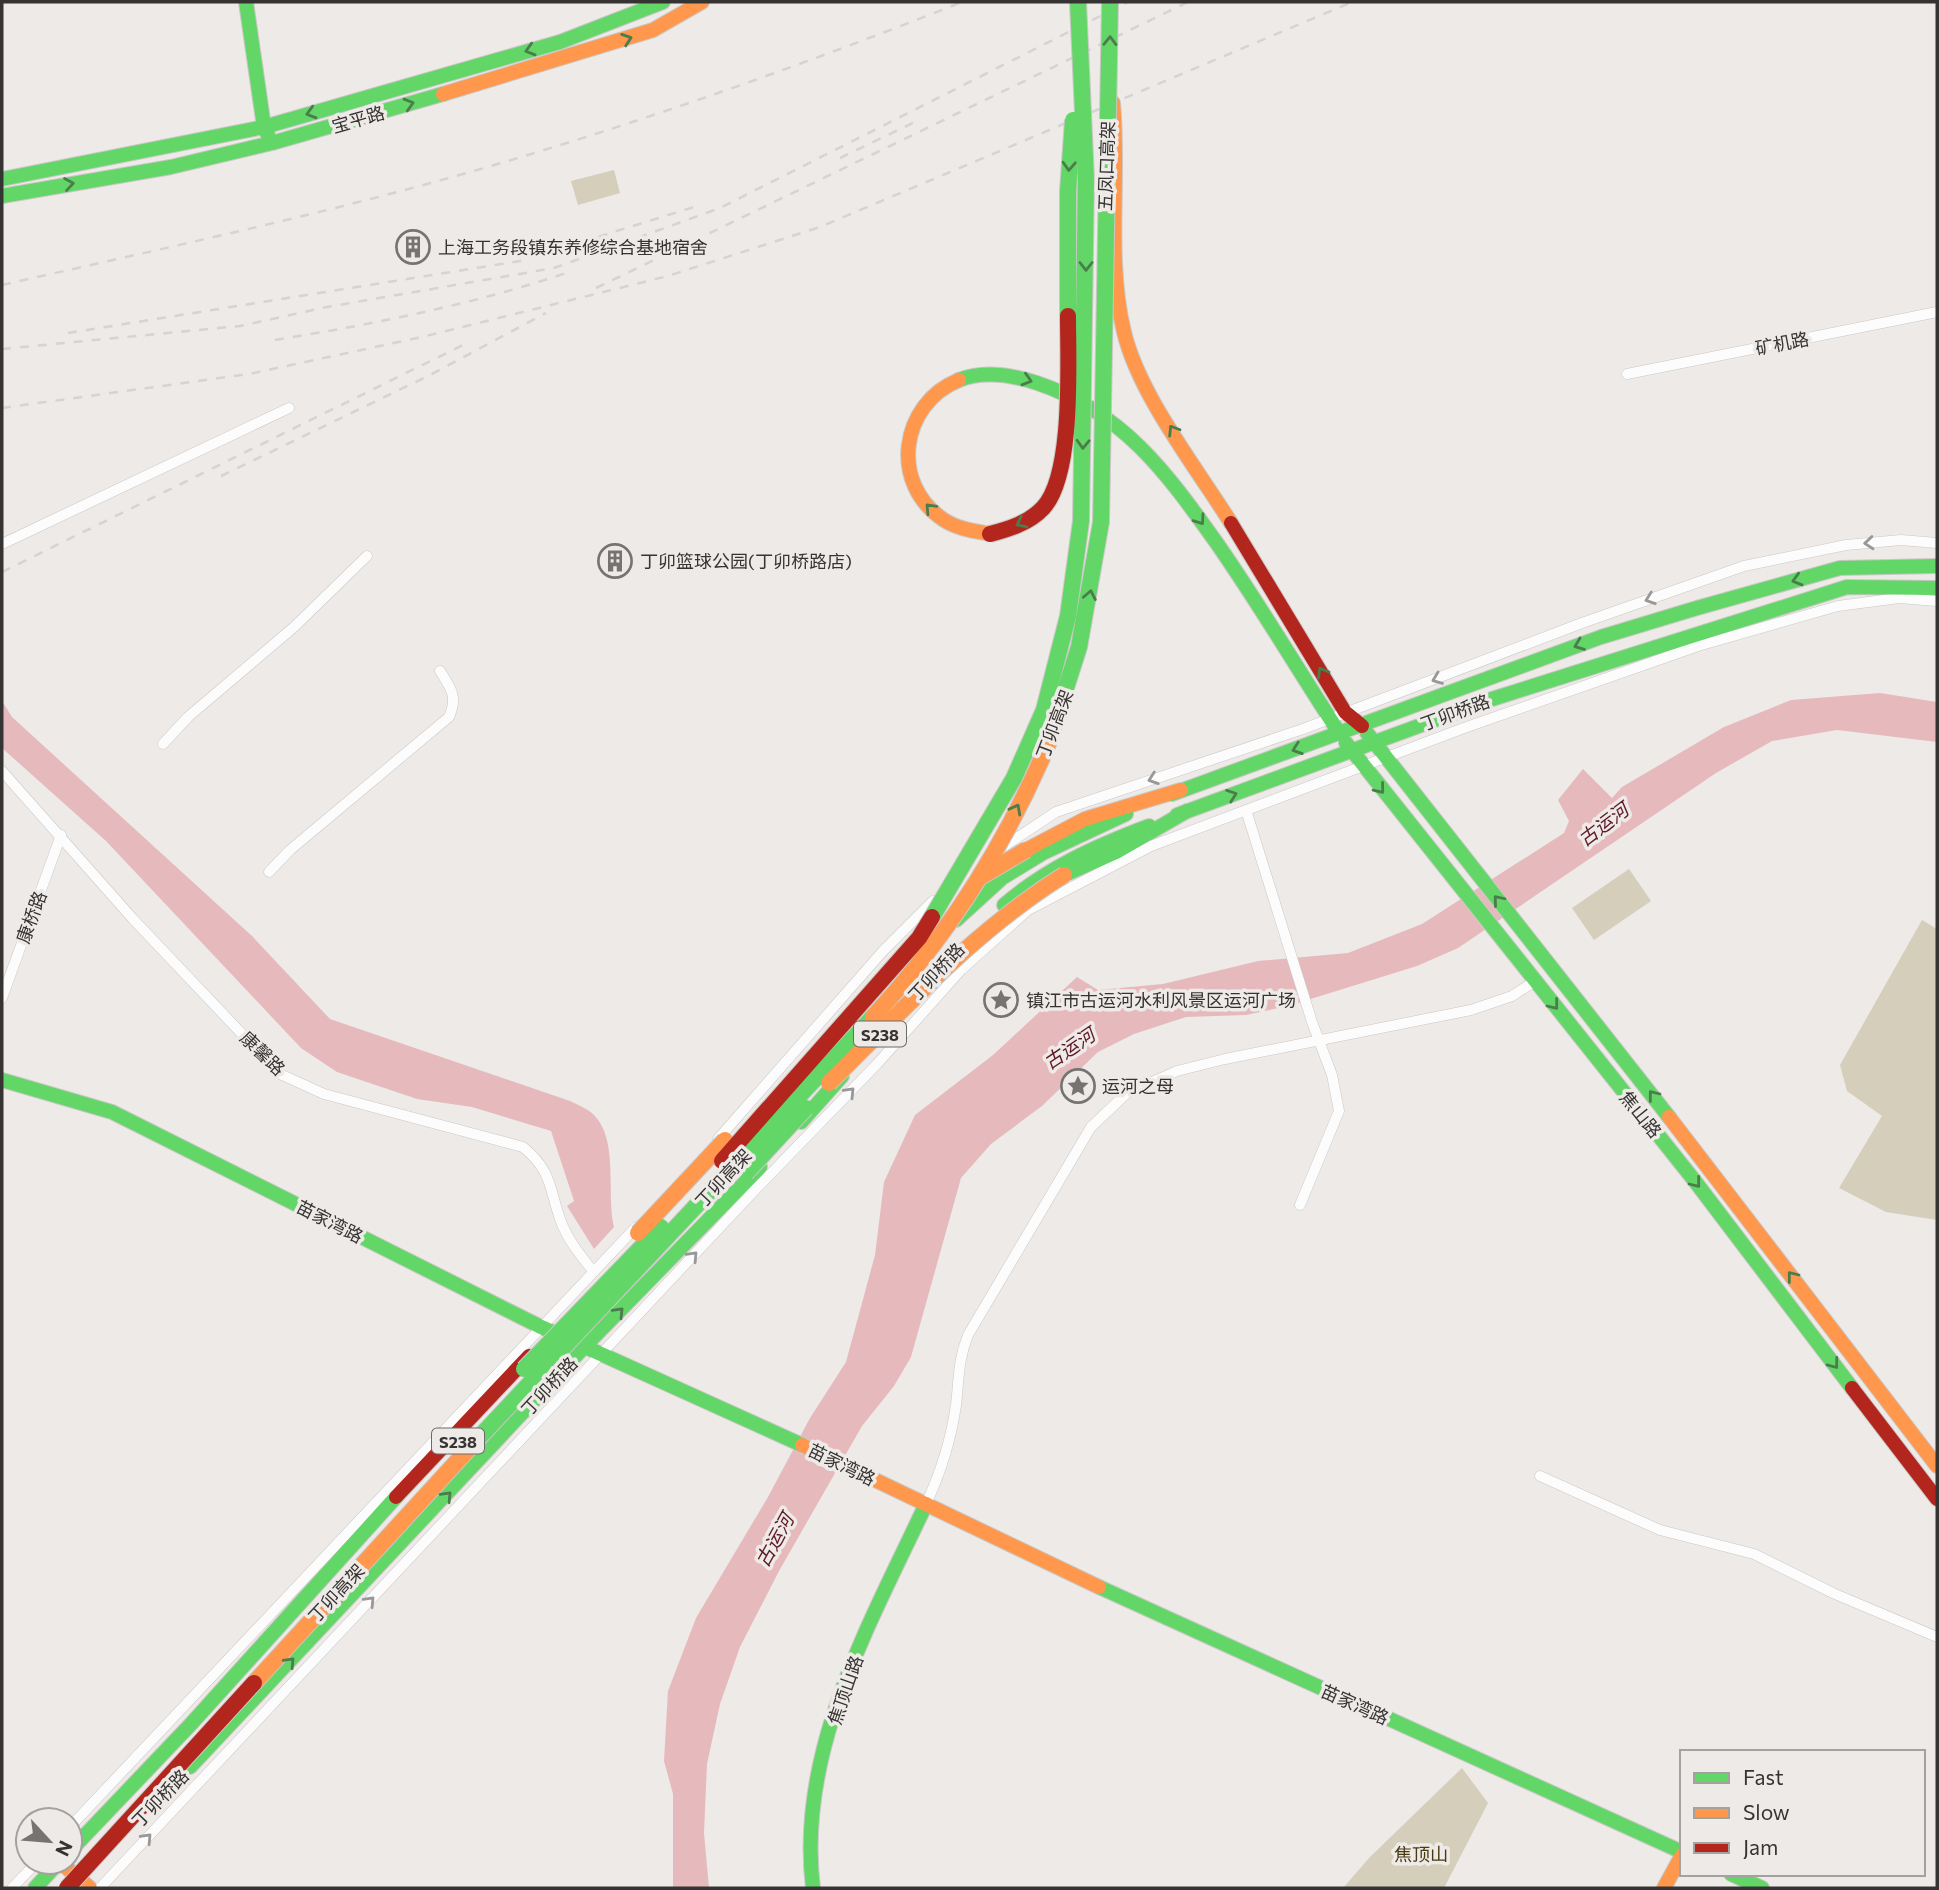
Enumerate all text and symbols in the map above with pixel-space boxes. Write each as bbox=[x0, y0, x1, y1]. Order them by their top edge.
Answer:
one-way arrow bbox=[621, 32, 633, 47]
one-way arrow bbox=[1102, 35, 1118, 46]
one-way arrow bbox=[524, 42, 536, 57]
one-way arrow bbox=[403, 98, 415, 113]
street label: 宝平路 bbox=[329, 101, 387, 137]
one-way arrow bbox=[306, 105, 318, 119]
street label: 五凤口高架 bbox=[1093, 121, 1119, 211]
one-way arrow bbox=[1061, 161, 1076, 172]
one-way arrow bbox=[63, 177, 75, 192]
building icon: 上海工务段镇东养修综合基地宿舍 bbox=[394, 228, 432, 266]
place label: 上海工务段镇东养修综合基地宿舍 bbox=[438, 236, 708, 258]
one-way arrow bbox=[1078, 261, 1094, 272]
street label: 矿机路 bbox=[1753, 327, 1811, 359]
one-way arrow bbox=[1021, 372, 1033, 387]
one-way arrow bbox=[1168, 425, 1181, 438]
one-way arrow bbox=[1076, 439, 1091, 450]
one-way arrow bbox=[925, 503, 938, 516]
one-way arrow bbox=[1192, 513, 1205, 526]
one-way arrow bbox=[1016, 515, 1029, 529]
one-way arrow bbox=[1863, 535, 1874, 550]
building icon: 丁卯篮球公园(丁卯桥路店) bbox=[596, 542, 634, 580]
place label: 丁卯篮球公园(丁卯桥路店) bbox=[640, 550, 852, 572]
one-way arrow bbox=[1791, 572, 1803, 587]
one-way arrow bbox=[1082, 589, 1097, 601]
one-way arrow bbox=[1644, 591, 1656, 605]
one-way arrow bbox=[1574, 637, 1586, 651]
one-way arrow bbox=[1317, 667, 1330, 679]
one-way arrow bbox=[1431, 671, 1443, 685]
street label: 丁卯高架 bbox=[1031, 686, 1077, 762]
street label: 丁卯桥路 bbox=[1417, 689, 1493, 735]
one-way arrow bbox=[1291, 741, 1303, 755]
one-way arrow bbox=[1147, 771, 1159, 786]
one-way arrow bbox=[1371, 782, 1384, 794]
one-way arrow bbox=[1225, 789, 1237, 803]
water label: 古运河 bbox=[1573, 795, 1636, 850]
one-way arrow bbox=[1008, 804, 1022, 816]
street label: 康桥路 bbox=[11, 888, 51, 946]
one-way arrow bbox=[1494, 896, 1506, 909]
street label: 丁卯桥路 bbox=[903, 938, 969, 1006]
place icon: 镇江市古运河水利风景区运河广场 bbox=[982, 981, 1020, 1019]
place label: 镇江市古运河水利风景区运河广场 bbox=[1026, 989, 1296, 1011]
one-way arrow bbox=[1546, 998, 1559, 1010]
water label: 古运河 bbox=[1039, 1020, 1102, 1073]
road number: S238 bbox=[854, 1022, 906, 1046]
street label: 康馨路 bbox=[236, 1026, 290, 1080]
place icon: 运河之母 bbox=[1059, 1067, 1097, 1105]
place label: 运河之母 bbox=[1102, 1075, 1174, 1097]
street label: 焦山路 bbox=[1615, 1086, 1667, 1142]
one-way arrow bbox=[842, 1087, 855, 1100]
one-way arrow bbox=[1649, 1091, 1662, 1103]
street label: 丁卯高架 bbox=[690, 1144, 756, 1212]
one-way arrow bbox=[1688, 1175, 1701, 1188]
street label: 苗家湾路 bbox=[293, 1195, 367, 1247]
one-way arrow bbox=[684, 1251, 697, 1264]
one-way arrow bbox=[1787, 1271, 1800, 1283]
one-way arrow bbox=[610, 1307, 623, 1320]
street label: 丁卯桥路 bbox=[516, 1352, 582, 1420]
one-way arrow bbox=[1825, 1357, 1838, 1369]
road number: S238 bbox=[432, 1428, 484, 1454]
street label: 苗家湾路 bbox=[805, 1438, 879, 1490]
one-way arrow bbox=[438, 1491, 451, 1504]
water label: 古运河 bbox=[750, 1506, 800, 1571]
street label: 丁卯高架 bbox=[303, 1559, 369, 1627]
one-way arrow bbox=[361, 1596, 374, 1609]
street label: 焦顶山路 bbox=[823, 1652, 867, 1728]
one-way arrow bbox=[282, 1657, 295, 1670]
street label: 苗家湾路 bbox=[1318, 1679, 1392, 1729]
legend bbox=[1680, 1750, 1925, 1876]
street label: 丁卯桥路 bbox=[127, 1764, 193, 1832]
text: Fast bbox=[1743, 1764, 1784, 1789]
text: Slow bbox=[1743, 1799, 1790, 1824]
north arrow bbox=[14, 1806, 84, 1876]
one-way arrow bbox=[139, 1833, 151, 1846]
text: Jam bbox=[1743, 1834, 1778, 1859]
text: N bbox=[51, 1837, 78, 1860]
park label: 焦顶山 bbox=[1394, 1843, 1448, 1865]

